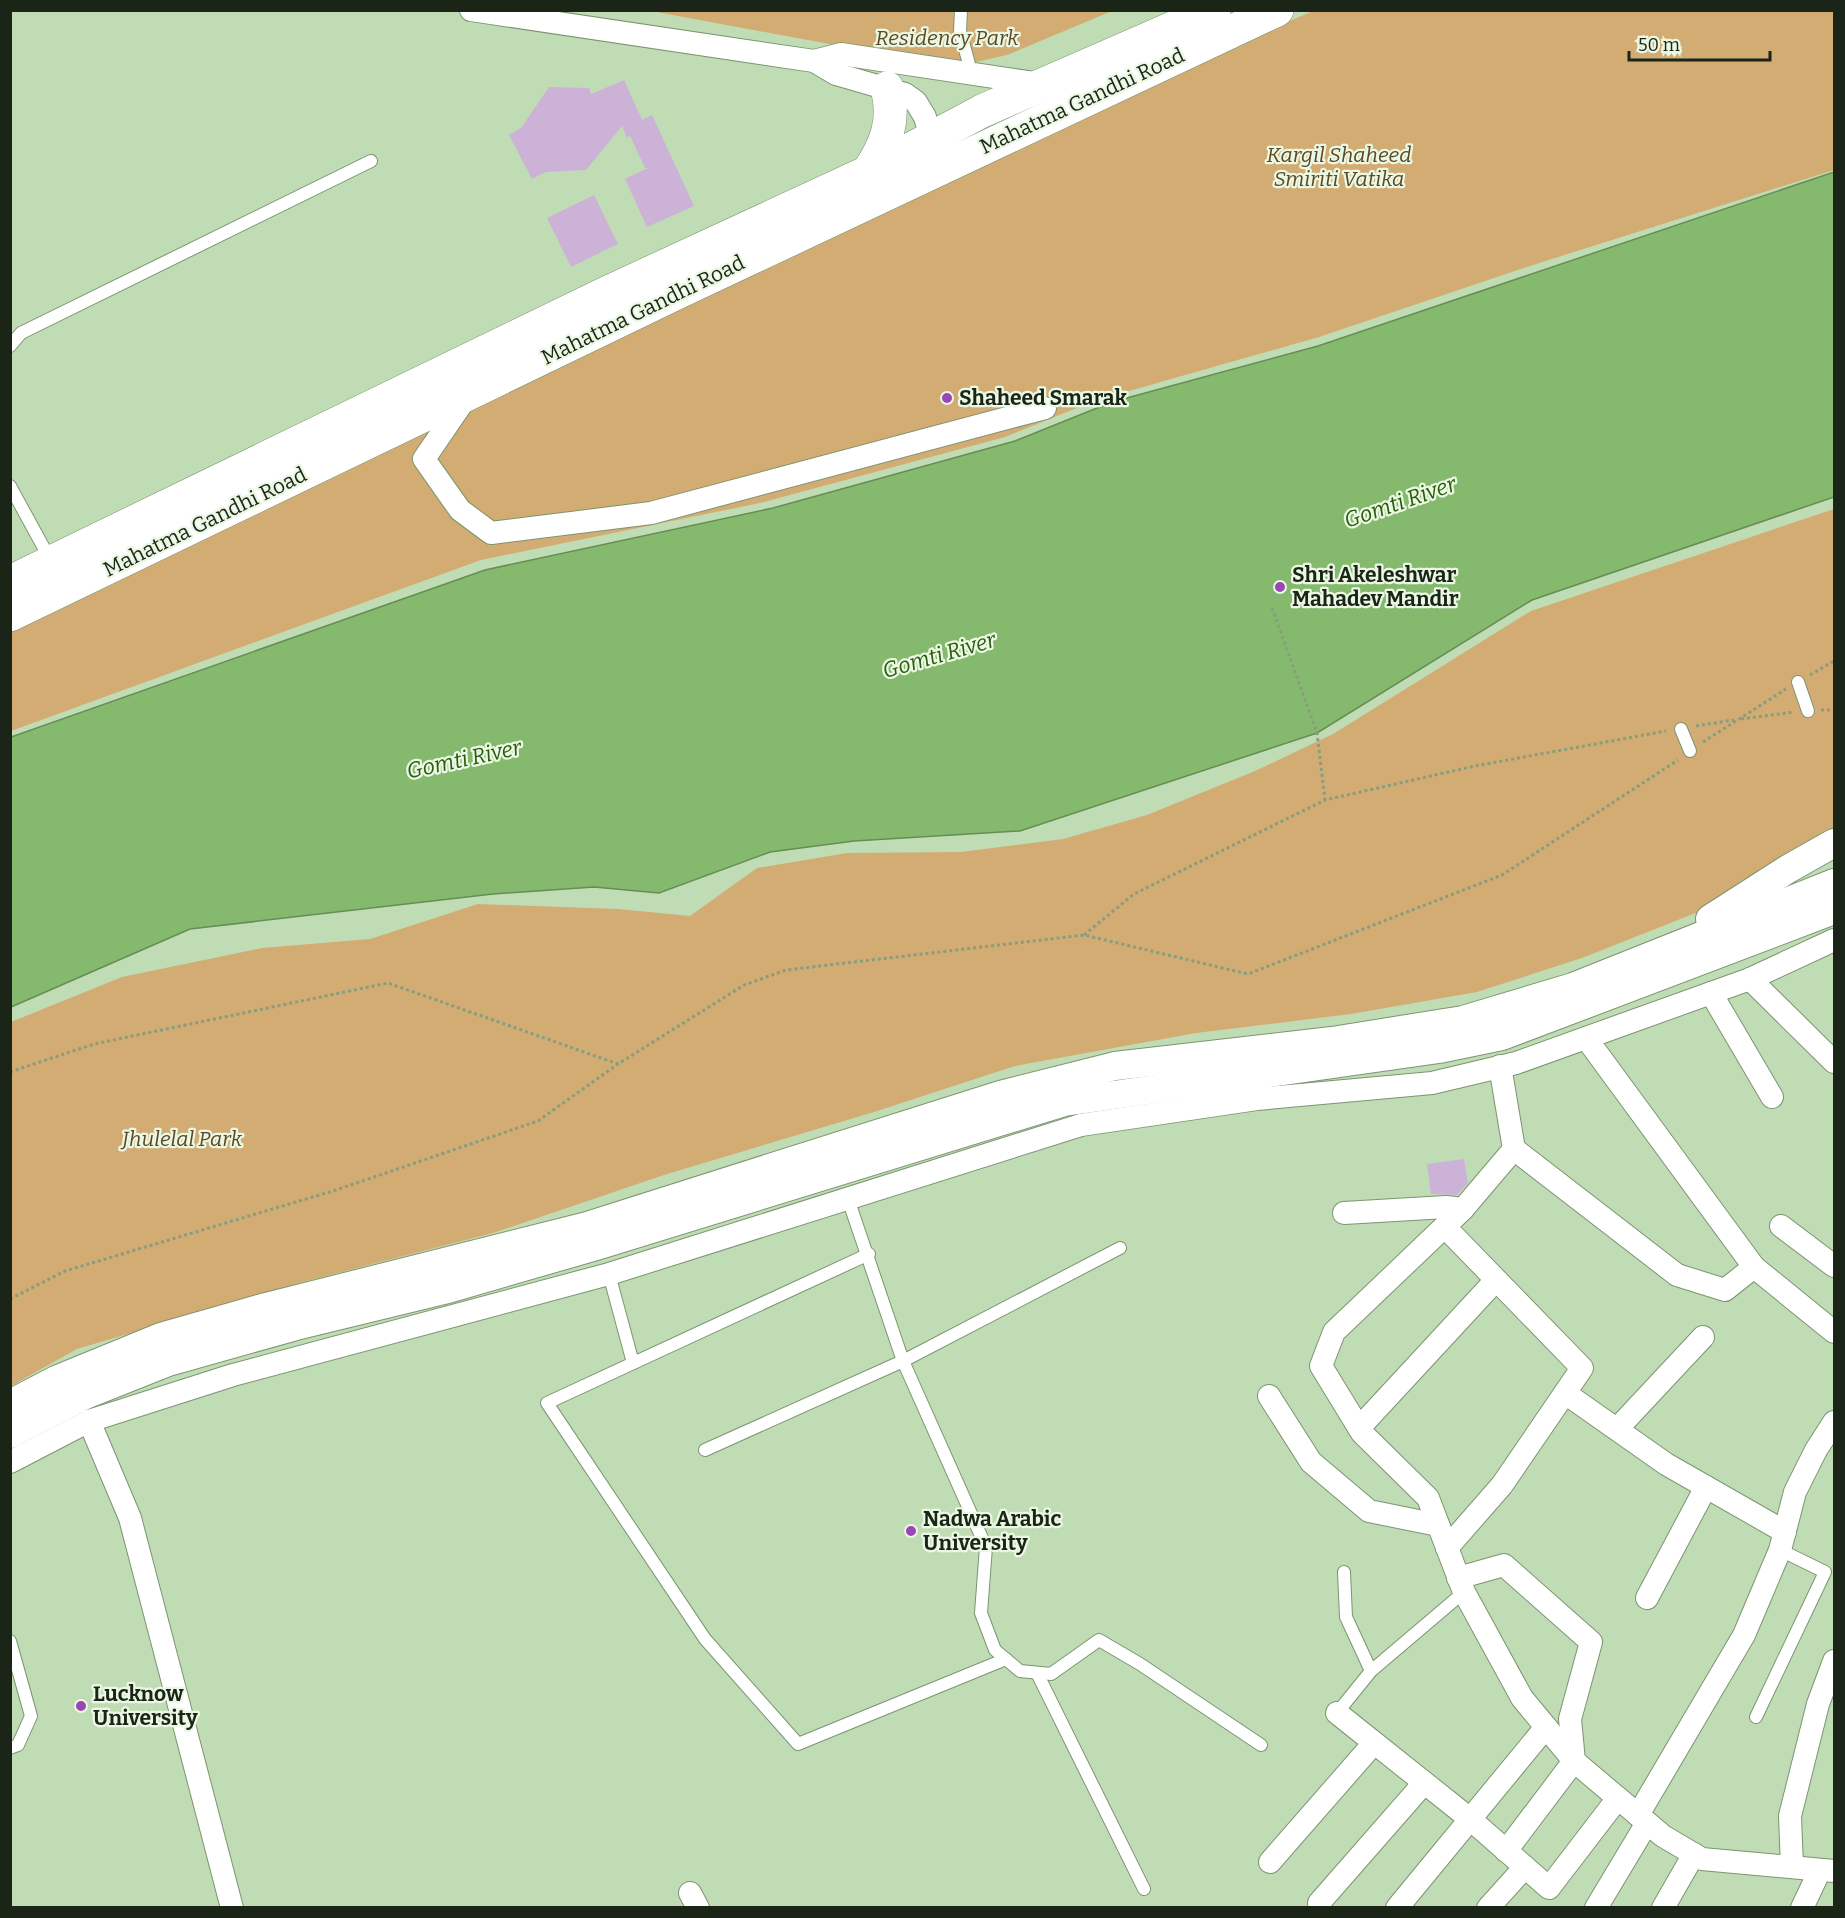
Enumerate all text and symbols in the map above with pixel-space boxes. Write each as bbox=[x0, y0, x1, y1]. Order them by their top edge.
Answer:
scale bar bbox=[1629, 24, 1770, 62]
park label: Residency Park bbox=[875, 25, 1019, 51]
text: 50 m bbox=[1638, 34, 1680, 56]
street label: Mahatma Gandhi Road bbox=[975, 42, 1189, 160]
park label: Kargil Shaheed Smiriti Vatika bbox=[1267, 142, 1411, 192]
street label: Mahatma Gandhi Road bbox=[537, 249, 749, 371]
place label: Shaheed Smarak bbox=[959, 385, 1128, 411]
marker: Shaheed Smarak bbox=[940, 391, 954, 405]
street label: Mahatma Gandhi Road bbox=[99, 461, 311, 583]
water label: Gomti River bbox=[1340, 470, 1461, 534]
place label: Shri Akeleshwar Mahadev Mandir bbox=[1292, 562, 1459, 612]
marker: Shri Akeleshwar Mahadev Mandir bbox=[1273, 580, 1287, 594]
water label: Gomti River bbox=[879, 626, 1000, 684]
water label: Gomti River bbox=[404, 733, 525, 784]
park label: Jhulelal Park bbox=[120, 1126, 243, 1152]
place label: Nadwa Arabic University bbox=[923, 1506, 1062, 1556]
marker: Nadwa Arabic University bbox=[904, 1524, 918, 1538]
place label: Lucknow University bbox=[93, 1681, 198, 1731]
marker: Lucknow University bbox=[74, 1699, 88, 1713]

